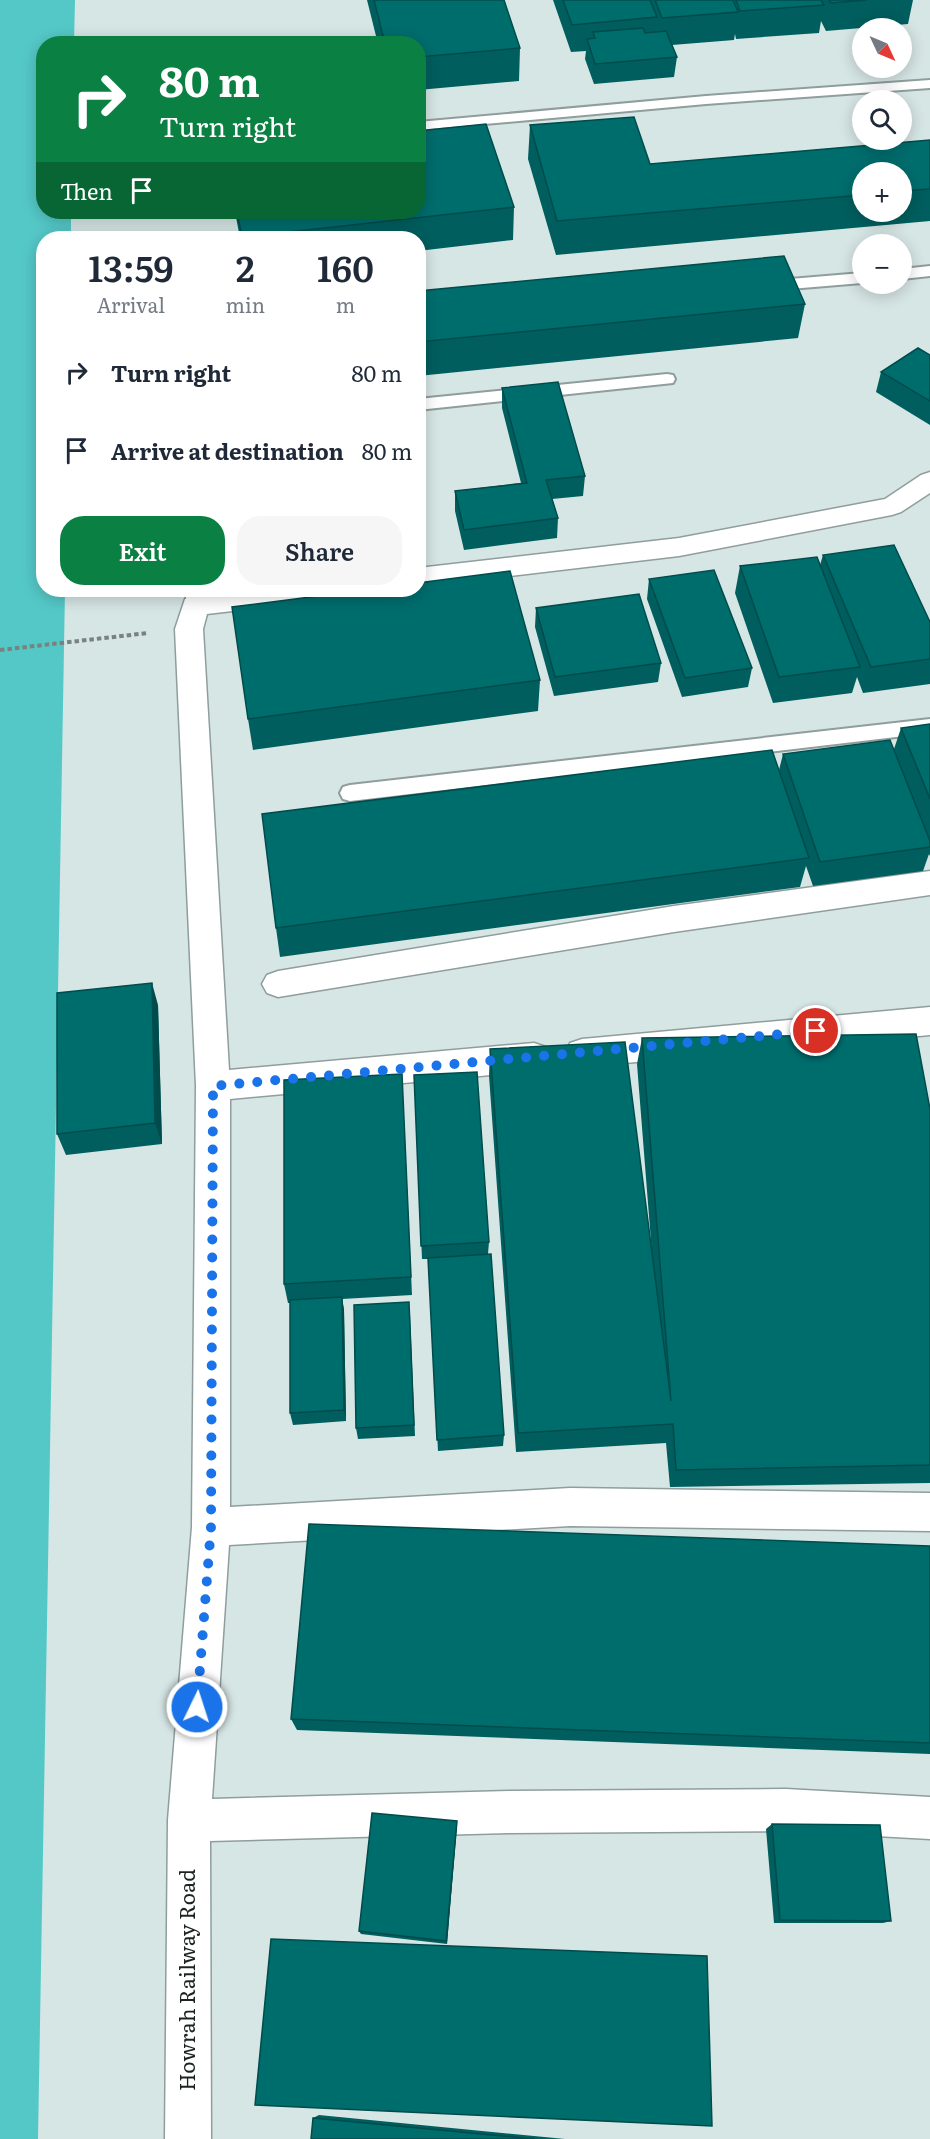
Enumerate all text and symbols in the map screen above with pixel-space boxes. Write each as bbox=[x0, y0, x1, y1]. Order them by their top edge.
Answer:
north arrow bbox=[852, 18, 912, 78]
map controls bbox=[852, 18, 912, 294]
text: 80 m bbox=[159, 48, 260, 110]
icon: right bbox=[60, 60, 138, 138]
button: search bbox=[852, 90, 912, 150]
text: Turn right bbox=[159, 105, 296, 145]
button: + bbox=[852, 162, 912, 222]
text: Then bbox=[60, 174, 113, 207]
icon: arrive bbox=[125, 174, 158, 207]
button: − bbox=[852, 234, 912, 294]
text: 13:59 bbox=[88, 240, 173, 293]
text: 2 bbox=[236, 240, 255, 293]
text: 160 bbox=[317, 240, 374, 293]
text: Arrival bbox=[97, 289, 165, 319]
text: min bbox=[226, 289, 265, 319]
text: m bbox=[336, 289, 355, 319]
icon: right bbox=[60, 356, 93, 389]
text: Turn right bbox=[111, 356, 231, 389]
text: 80 m bbox=[351, 356, 402, 389]
icon: arrive bbox=[60, 434, 93, 467]
text: Arrive at destination bbox=[111, 434, 344, 467]
text: 80 m bbox=[362, 434, 412, 467]
button: Exit bbox=[60, 516, 225, 585]
button: Share bbox=[237, 516, 402, 585]
pin bbox=[790, 1005, 841, 1056]
icon: arrive bbox=[799, 1014, 832, 1047]
position arrow bbox=[165, 1675, 229, 1739]
street label: Howrah Railway Road bbox=[170, 1869, 201, 2091]

